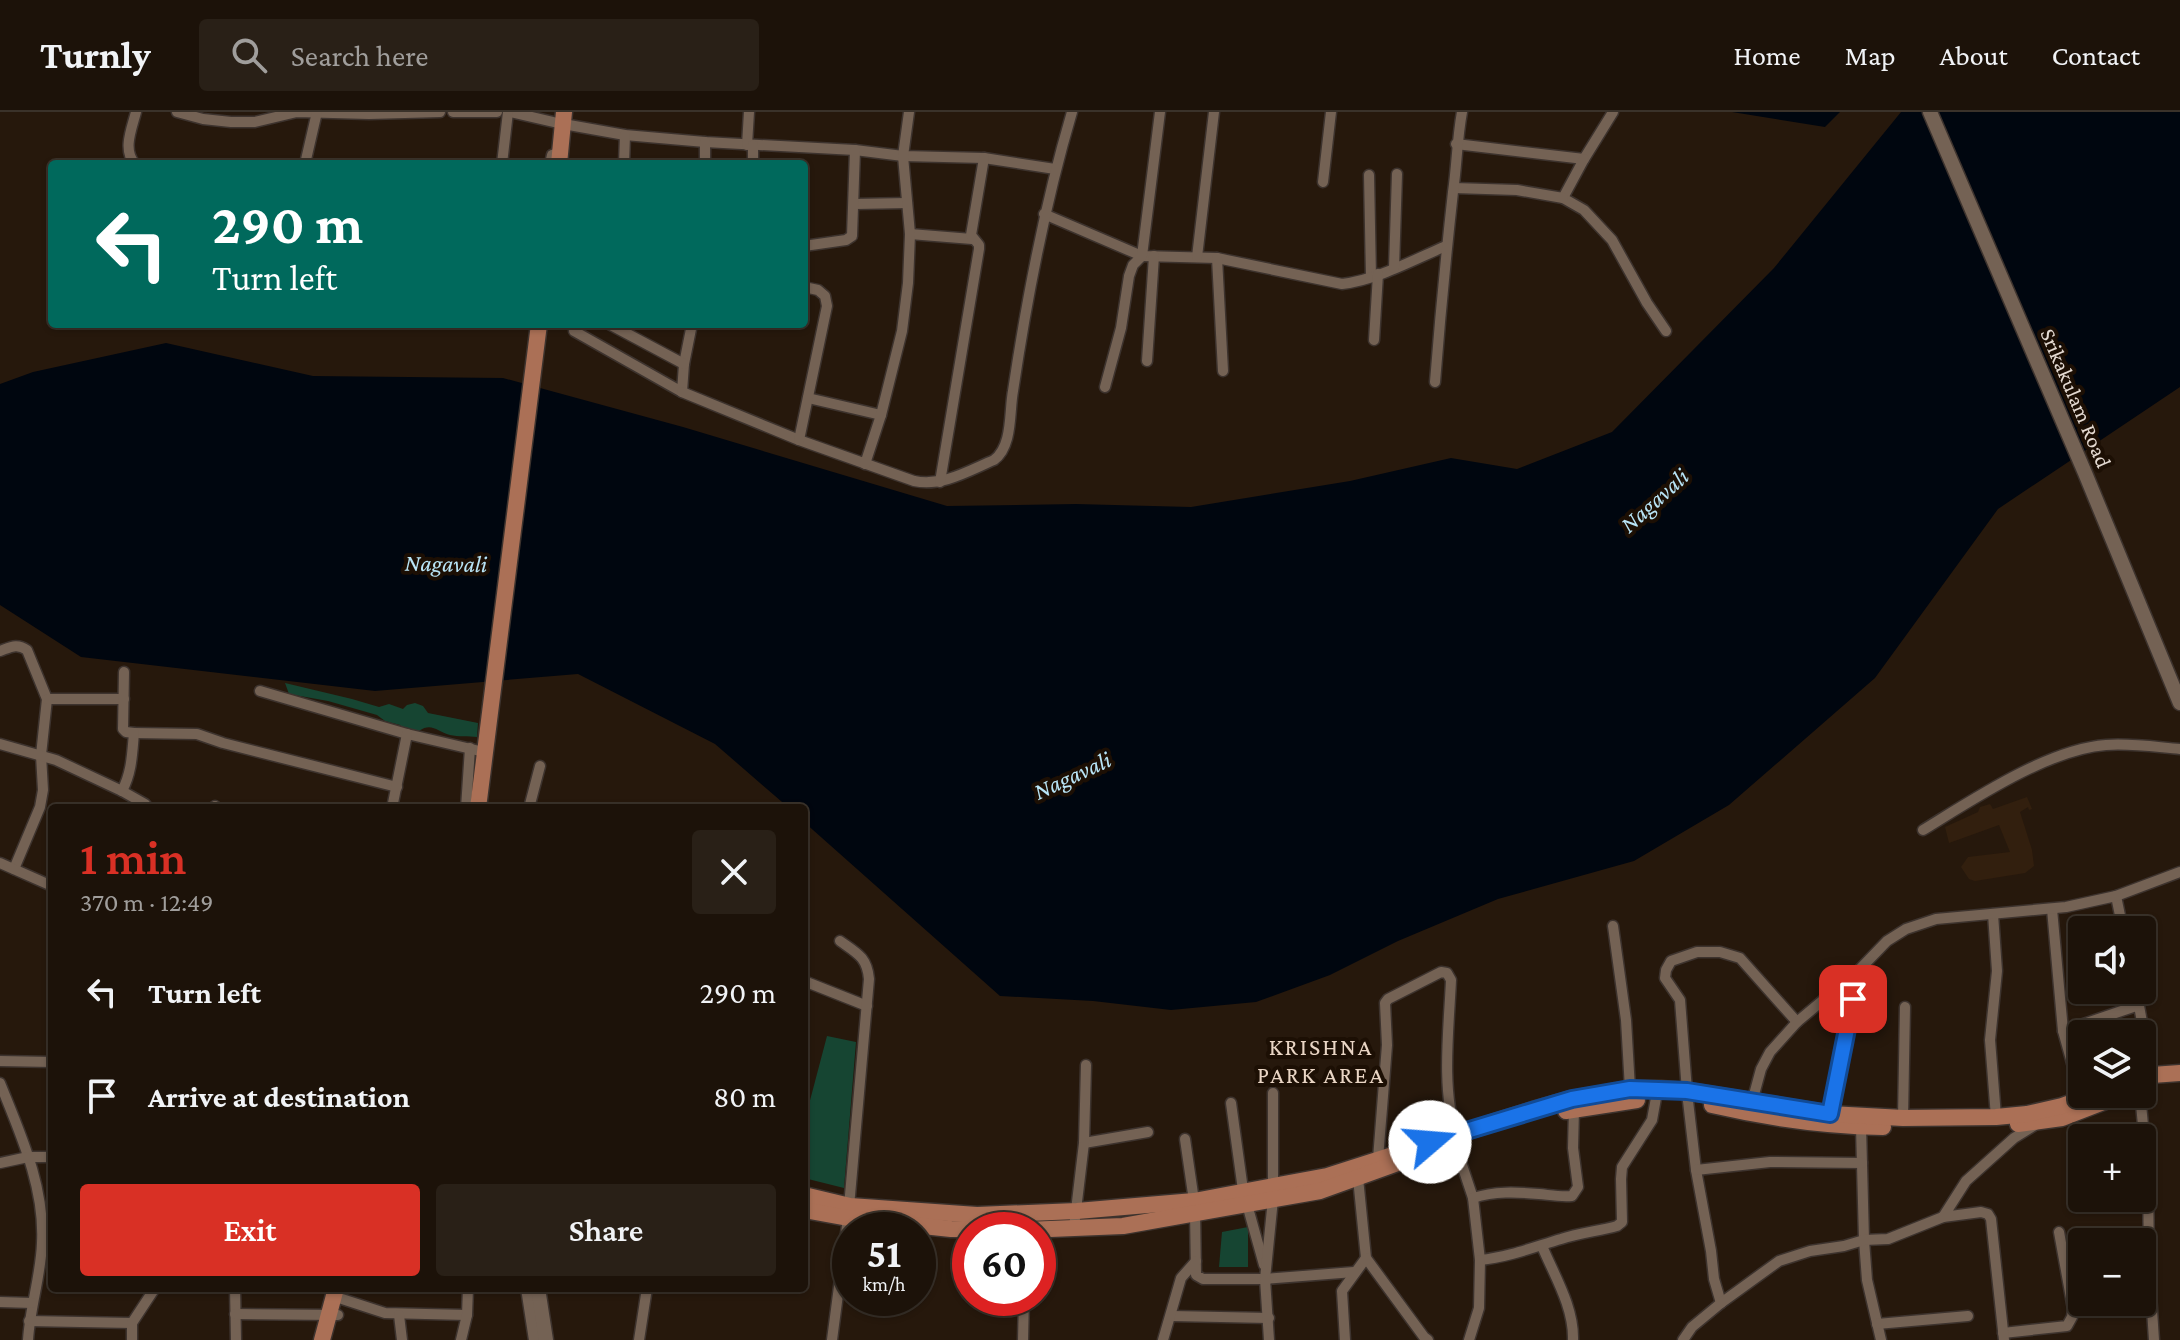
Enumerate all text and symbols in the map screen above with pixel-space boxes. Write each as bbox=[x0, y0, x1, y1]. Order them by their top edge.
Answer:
search box bbox=[199, 19, 759, 91]
icon: search bbox=[227, 33, 271, 77]
text: Turnly bbox=[40, 34, 151, 76]
text: Search here bbox=[291, 39, 428, 72]
text: Home bbox=[1734, 40, 1801, 71]
text: Map bbox=[1845, 40, 1896, 71]
text: About bbox=[1940, 40, 2008, 71]
text: Contact bbox=[2052, 40, 2140, 71]
icon: left bbox=[80, 192, 184, 296]
text: 290 m bbox=[212, 193, 363, 255]
text: Turn left bbox=[212, 258, 337, 298]
street label: Srikakulam Road bbox=[2035, 325, 2117, 472]
water label: Nagavali bbox=[1614, 462, 1694, 538]
water label: Nagavali bbox=[405, 549, 488, 577]
water label: Nagavali bbox=[1029, 745, 1116, 805]
button: close bbox=[692, 830, 776, 914]
text: 1 min bbox=[80, 831, 187, 884]
text: 370 m · 12:49 bbox=[80, 888, 213, 917]
map controls bbox=[2068, 916, 2156, 1316]
button: sound bbox=[2068, 916, 2156, 1004]
pin bbox=[1819, 965, 1887, 1033]
icon: left bbox=[80, 970, 124, 1014]
text: Turn left bbox=[148, 976, 261, 1009]
text: 290 m bbox=[700, 976, 776, 1009]
icon: arrive bbox=[1831, 977, 1875, 1021]
button: layers bbox=[2068, 1020, 2156, 1108]
district label: KRISHNA PARK AREA bbox=[1257, 1033, 1385, 1088]
icon: arrive bbox=[80, 1074, 124, 1118]
text: Arrive at destination bbox=[148, 1080, 410, 1113]
text: 80 m bbox=[713, 1080, 776, 1113]
position arrow bbox=[1388, 1100, 1472, 1184]
button: + bbox=[2068, 1124, 2156, 1212]
button: Exit bbox=[80, 1184, 420, 1276]
button: Share bbox=[436, 1184, 776, 1276]
speed limit sign: 60 bbox=[952, 1212, 1056, 1316]
button: − bbox=[2068, 1228, 2156, 1316]
text: 51 bbox=[867, 1231, 901, 1276]
text: km/h bbox=[862, 1273, 906, 1295]

